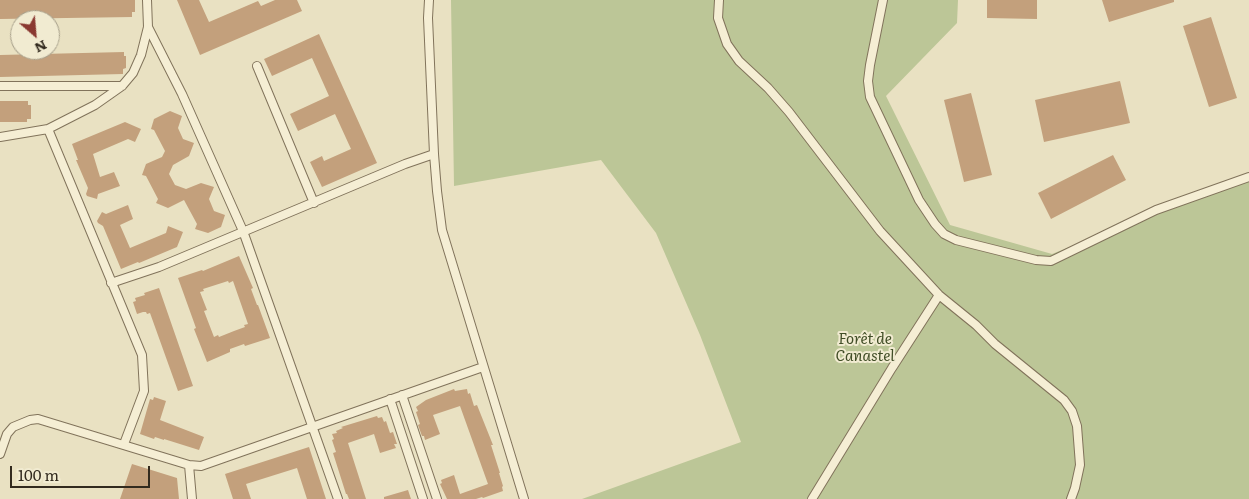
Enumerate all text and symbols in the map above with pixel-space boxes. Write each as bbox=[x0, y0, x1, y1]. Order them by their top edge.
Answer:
north arrow bbox=[10, 10, 60, 60]
text: N bbox=[32, 36, 51, 59]
park label: Forêt de Canastel bbox=[836, 331, 894, 366]
scale bar bbox=[12, 456, 152, 488]
text: 100 m bbox=[18, 463, 59, 486]

